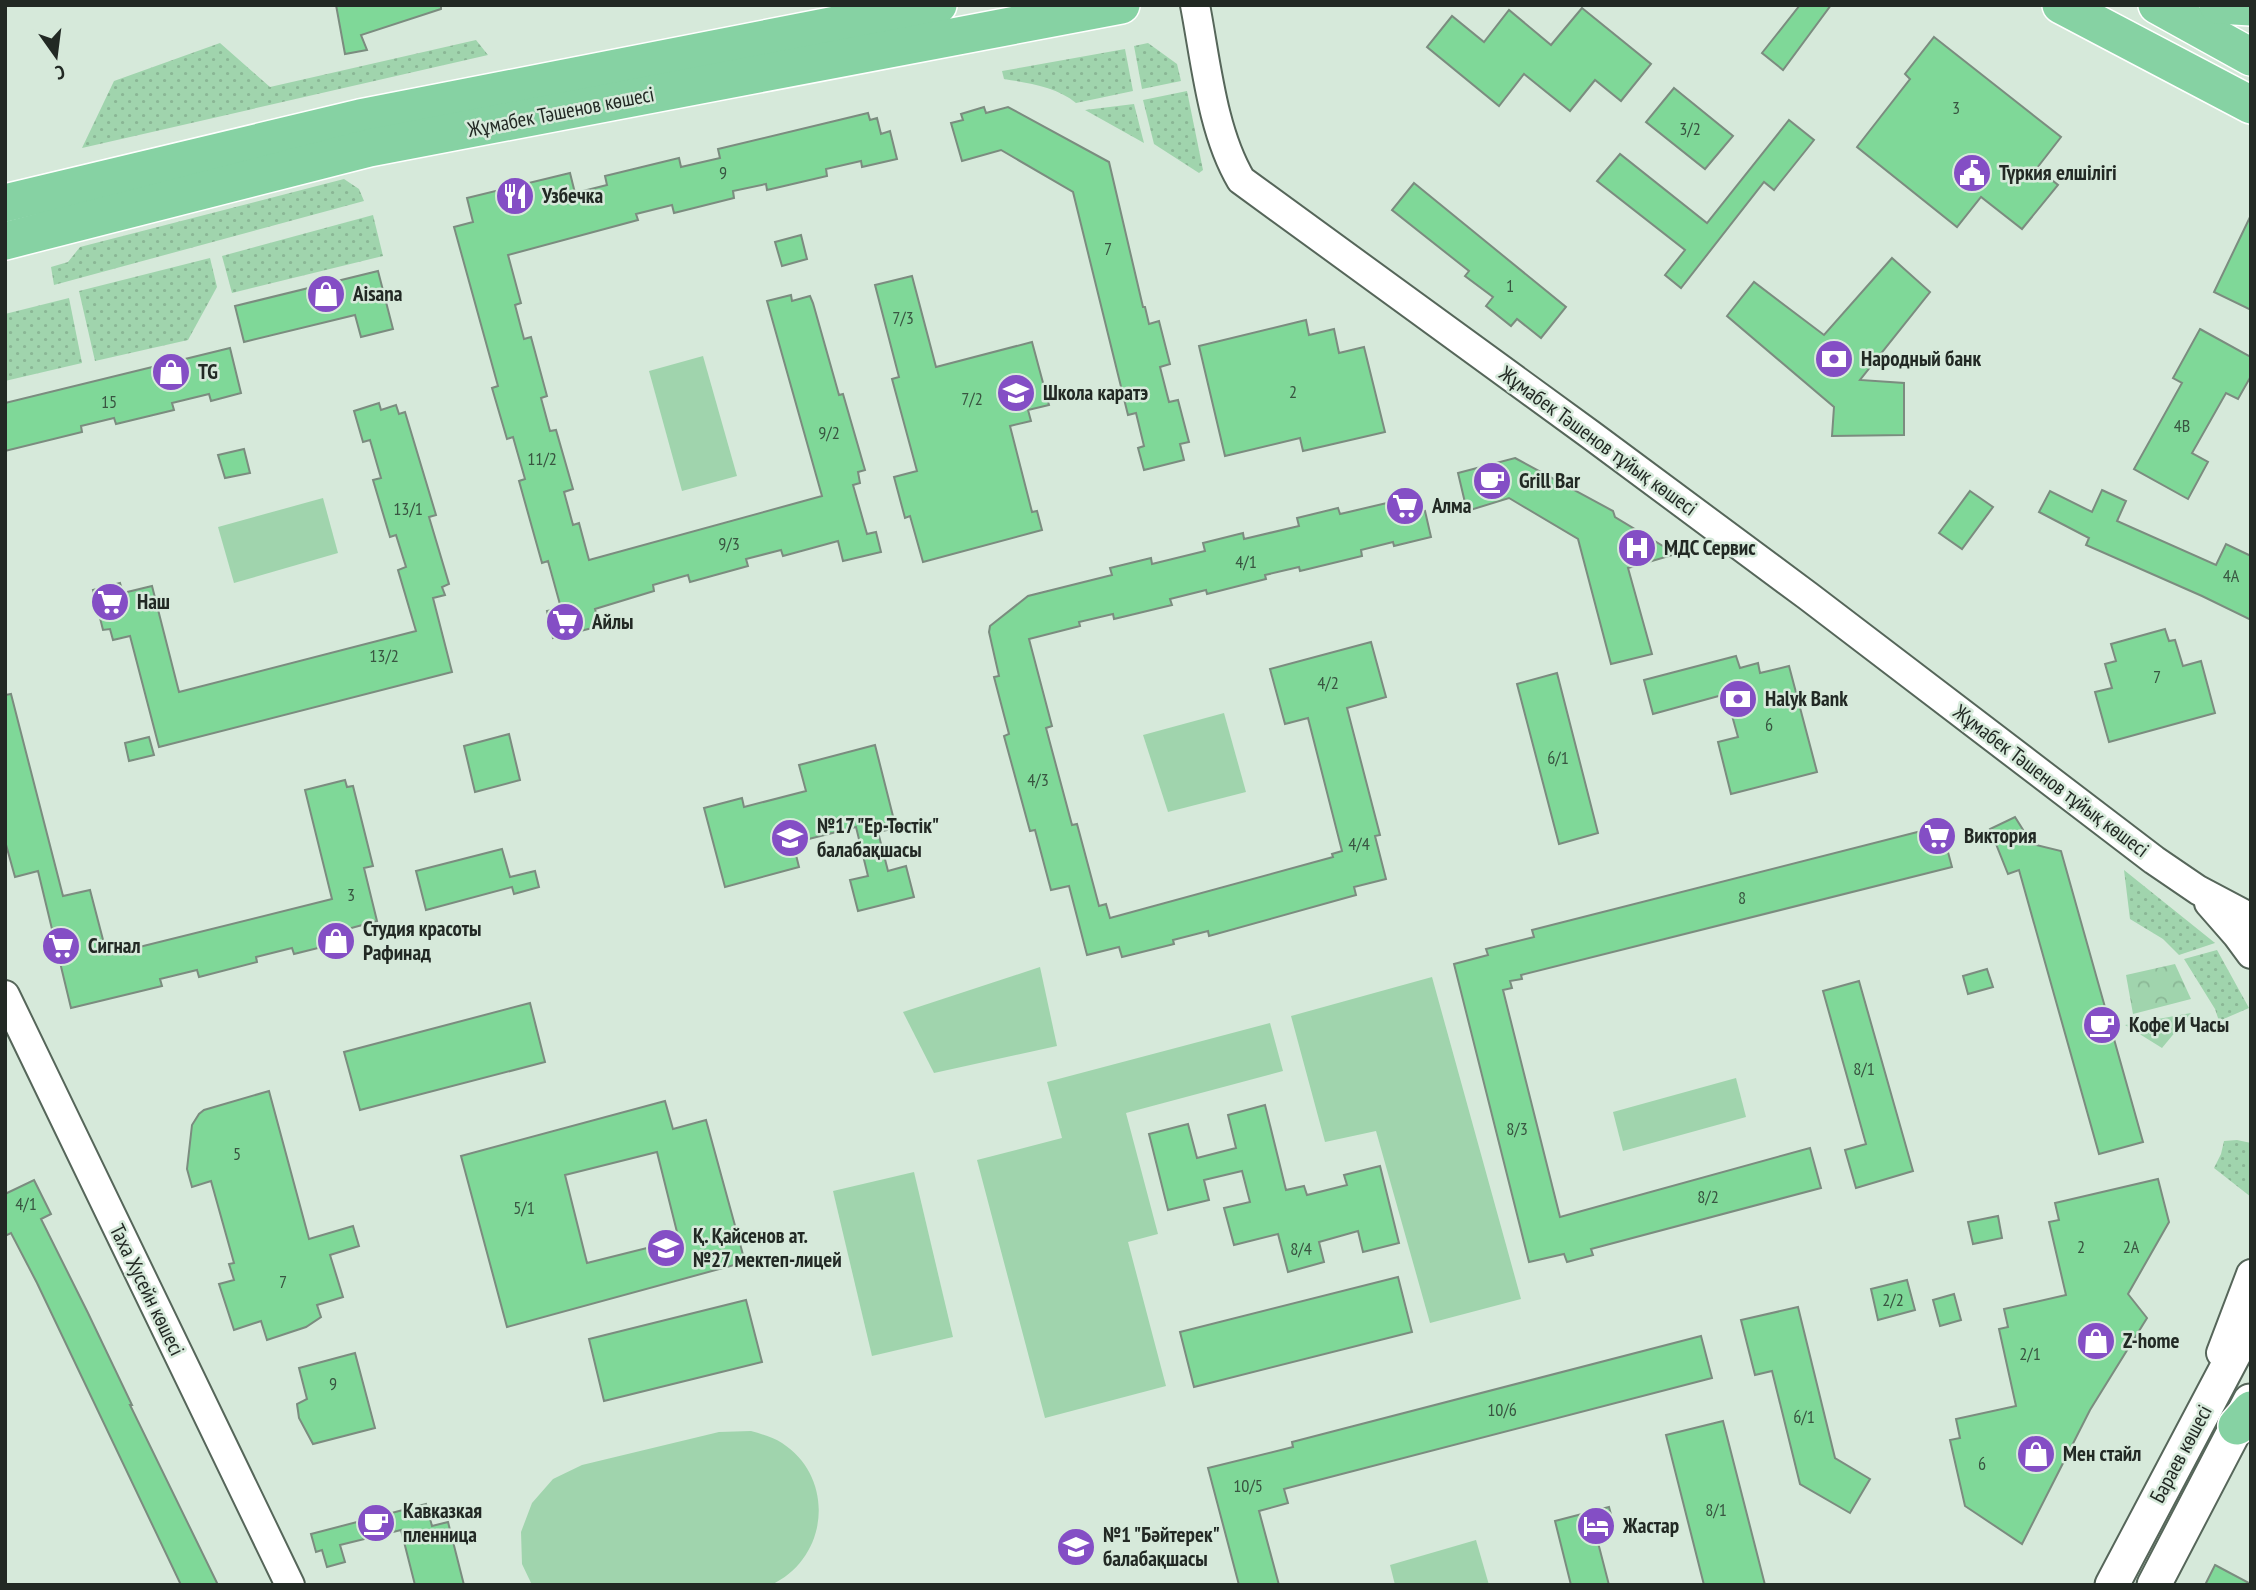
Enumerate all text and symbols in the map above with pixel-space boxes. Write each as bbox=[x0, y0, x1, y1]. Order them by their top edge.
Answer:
north arrow bbox=[21, 21, 91, 91]
text: С bbox=[53, 60, 67, 85]
street label: Жұмабек Тәшенов көшесі bbox=[464, 80, 656, 143]
house number: 3 bbox=[1952, 96, 1960, 119]
house number: 3/2 bbox=[1679, 117, 1701, 140]
public building icon: Түркия елшілігі bbox=[1951, 152, 1993, 194]
place label: Түркия елшілігі bbox=[1999, 159, 2117, 186]
house number: 9 bbox=[719, 161, 727, 184]
restaurant icon: Узбечка bbox=[494, 175, 536, 217]
place label: Узбечка bbox=[541, 182, 603, 209]
house number: 7 bbox=[1104, 237, 1112, 260]
shop icon: Aisana bbox=[305, 273, 347, 315]
house number: 1 bbox=[1506, 274, 1514, 297]
place label: Aisana bbox=[352, 280, 403, 307]
house number: 7/3 bbox=[892, 306, 914, 329]
bank icon: Народный банк bbox=[1813, 338, 1855, 380]
place label: Народный банк bbox=[1861, 345, 1981, 372]
shop icon: TG bbox=[150, 351, 192, 393]
place label: TG bbox=[198, 358, 218, 385]
street label: Жұмабек Тәшенов тұйық көшесі bbox=[1493, 359, 1702, 521]
school or university icon: Школа каратэ bbox=[995, 372, 1037, 414]
place label: Школа каратэ bbox=[1043, 379, 1148, 406]
house number: 2 bbox=[1289, 380, 1297, 403]
house number: 7/2 bbox=[961, 387, 983, 410]
house number: 15 bbox=[101, 390, 117, 413]
house number: 4В bbox=[2174, 414, 2190, 437]
house number: 9/2 bbox=[818, 421, 840, 444]
house number: 11/2 bbox=[527, 447, 557, 470]
cafe icon: Grill Bar bbox=[1471, 460, 1513, 502]
place label: Grill Bar bbox=[1519, 467, 1581, 494]
supermarket icon: Алма bbox=[1384, 485, 1426, 527]
place label: Алма bbox=[1431, 492, 1472, 519]
house number: 13/1 bbox=[393, 497, 423, 520]
hospital icon: МДС Сервис bbox=[1616, 527, 1658, 569]
house number: 9/3 bbox=[718, 532, 740, 555]
place label: МДС Сервис bbox=[1664, 534, 1756, 561]
house number: 4/1 bbox=[1235, 550, 1257, 573]
house number: 4А bbox=[2223, 564, 2240, 587]
supermarket icon: Наш bbox=[89, 581, 131, 623]
place label: Наш bbox=[137, 588, 170, 615]
supermarket icon: Айлы bbox=[544, 601, 586, 643]
place label: Айлы bbox=[591, 608, 633, 635]
house number: 13/2 bbox=[369, 644, 399, 667]
house number: 7 bbox=[2153, 665, 2161, 688]
house number: 4/2 bbox=[1317, 671, 1339, 694]
bank icon: Halyk Bank bbox=[1717, 678, 1759, 720]
place label: Halyk Bank bbox=[1765, 685, 1848, 712]
street label: Жұмабек Тәшенов тұйық көшесі bbox=[1947, 698, 2154, 863]
house number: 6 bbox=[1765, 713, 1773, 736]
house number: 6/1 bbox=[1547, 746, 1569, 769]
house number: 4/3 bbox=[1027, 768, 1049, 791]
place label: №17 "Ер-Төстік" балабақшасы bbox=[817, 812, 939, 863]
supermarket icon: Виктория bbox=[1916, 815, 1958, 857]
school or university icon: №17 "Ер-Төстік" балабақшасы bbox=[769, 817, 811, 859]
place label: Виктория bbox=[1964, 822, 2037, 849]
house number: 4/4 bbox=[1348, 832, 1370, 855]
house number: 3 bbox=[347, 883, 355, 906]
house number: 8 bbox=[1738, 886, 1746, 909]
place label: Студия красоты Рафинад bbox=[363, 915, 481, 966]
shop icon: Студия красоты Рафинад bbox=[315, 920, 357, 962]
supermarket icon: Сигнал bbox=[40, 925, 82, 967]
place label: Сигнал bbox=[88, 932, 141, 959]
cafe icon: Кофе И Часы bbox=[2081, 1004, 2123, 1046]
place label: Кофе И Часы bbox=[2129, 1011, 2229, 1038]
house number: 8/1 bbox=[1853, 1057, 1875, 1080]
house number: 8/3 bbox=[1506, 1117, 1528, 1140]
house number: 5 bbox=[233, 1142, 241, 1165]
house number: 8/2 bbox=[1697, 1185, 1719, 1208]
house number: 4/1 bbox=[15, 1192, 37, 1215]
house number: 5/1 bbox=[513, 1196, 535, 1219]
street label: Таха Хусейн көшесі bbox=[104, 1220, 191, 1360]
place label: Қ. Қайсенов ат. №27 мектеп-лицей bbox=[693, 1222, 842, 1273]
school or university icon: Қ. Қайсенов ат. №27 мектеп-лицей bbox=[645, 1227, 687, 1269]
house number: 2 bbox=[2077, 1235, 2085, 1258]
house number: 2А bbox=[2123, 1235, 2140, 1258]
house number: 8/4 bbox=[1290, 1237, 1312, 1260]
house number: 7 bbox=[279, 1270, 287, 1293]
house number: 2/2 bbox=[1882, 1288, 1904, 1311]
shop icon: Z-home bbox=[2075, 1320, 2117, 1362]
place label: Z-home bbox=[2123, 1327, 2179, 1354]
house number: 2/1 bbox=[2019, 1342, 2041, 1365]
house number: 9 bbox=[329, 1372, 337, 1395]
house number: 10/6 bbox=[1487, 1398, 1517, 1421]
street label: Бараев көшесі bbox=[2144, 1400, 2218, 1507]
house number: 6/1 bbox=[1793, 1405, 1815, 1428]
shop icon: Мен стайл bbox=[2015, 1433, 2057, 1475]
place label: Мен стайл bbox=[2063, 1440, 2141, 1467]
house number: 6 bbox=[1978, 1452, 1986, 1475]
house number: 10/5 bbox=[1233, 1474, 1263, 1497]
place label: Кавказкая пленница bbox=[403, 1497, 482, 1548]
house number: 8/1 bbox=[1705, 1498, 1727, 1521]
cafe icon: Кавказкая пленница bbox=[355, 1502, 397, 1544]
hotel icon: Жастар bbox=[1575, 1505, 1617, 1547]
place label: Жастар bbox=[1622, 1512, 1679, 1539]
place label: №1 "Бәйтерек" балабақшасы bbox=[1103, 1521, 1220, 1572]
school or university icon: №1 "Бәйтерек" балабақшасы bbox=[1055, 1526, 1097, 1568]

